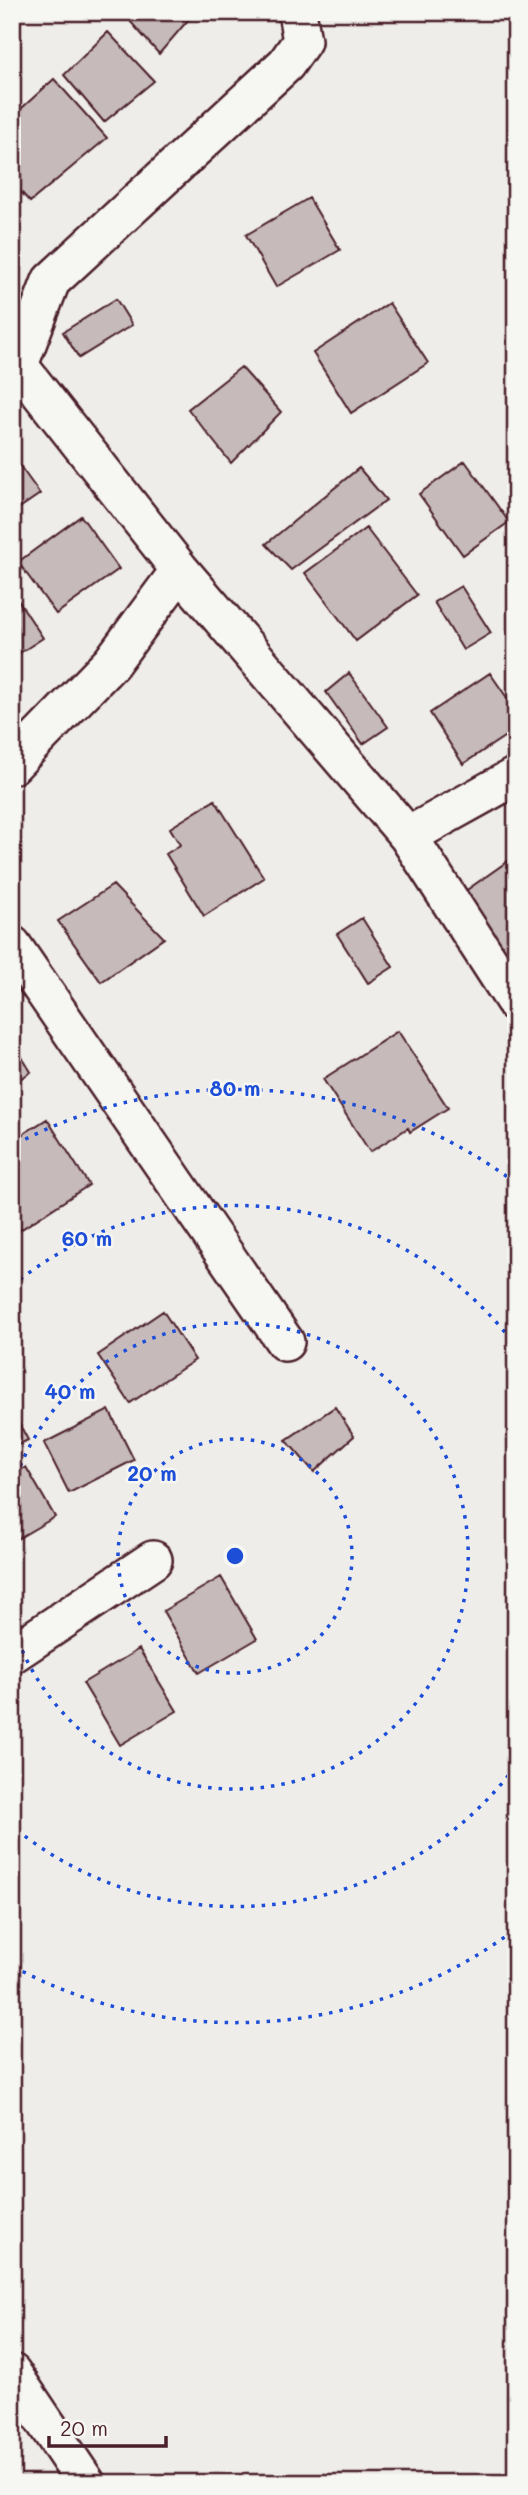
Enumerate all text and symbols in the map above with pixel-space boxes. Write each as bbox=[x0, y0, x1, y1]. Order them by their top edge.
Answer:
text: 80 m bbox=[210, 1074, 260, 1101]
text: 60 m bbox=[62, 1224, 112, 1251]
text: 40 m bbox=[44, 1377, 96, 1404]
text: 20 m bbox=[127, 1459, 177, 1486]
centre of rings bbox=[223, 1544, 247, 1568]
scale bar bbox=[49, 2404, 166, 2448]
text: 20 m bbox=[60, 2414, 108, 2441]

